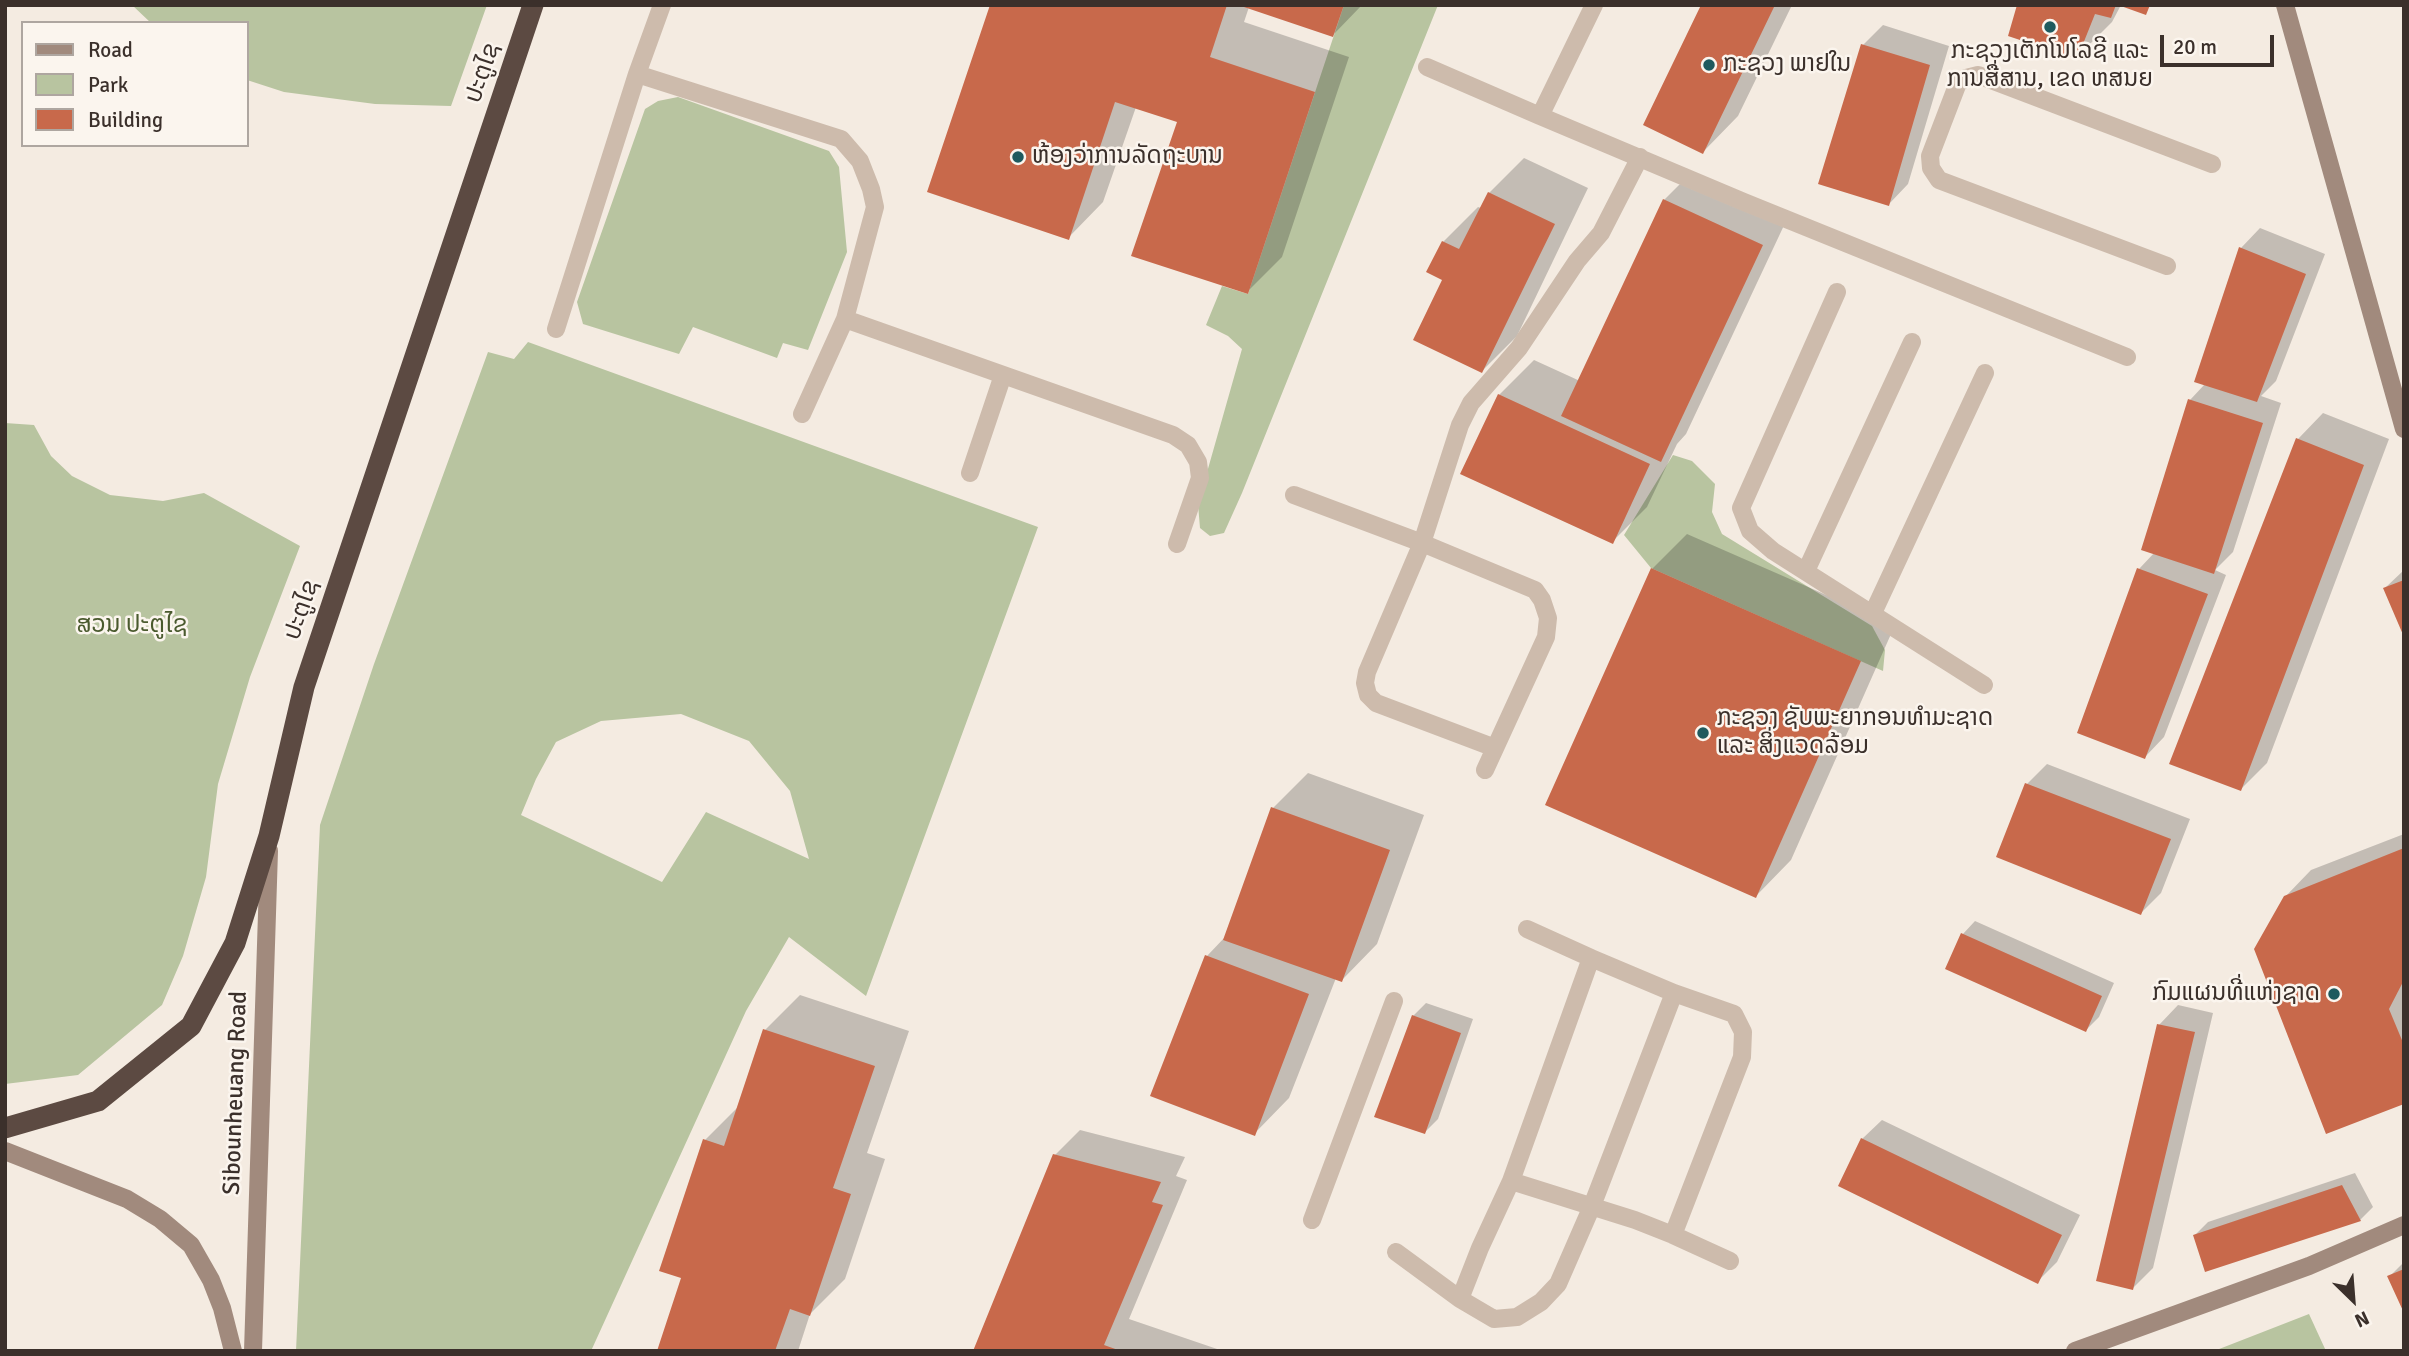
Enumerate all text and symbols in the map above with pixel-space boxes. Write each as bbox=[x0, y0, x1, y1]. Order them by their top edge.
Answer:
marker: ກະຊວງເຕັກໂນໂລຊີ ແລະ ການສື່ສານ, ເຂດ ຫສນຍ bbox=[2042, 19, 2058, 35]
legend bbox=[21, 21, 248, 147]
scale bar bbox=[2164, 21, 2278, 65]
text: 20 m bbox=[2173, 34, 2217, 60]
text: Road bbox=[88, 37, 133, 63]
place label: ກະຊວງເຕັກໂນໂລຊີ ແລະ ການສື່ສານ, ເຂດ ຫສນຍ bbox=[1947, 38, 2153, 94]
street label: ປະຕູໄຊ bbox=[459, 39, 507, 107]
place label: ກະຊວງ ພາຢໃນ bbox=[1723, 51, 1851, 79]
marker: ກະຊວງ ພາຢໃນ bbox=[1701, 57, 1717, 73]
text: Park bbox=[88, 72, 128, 98]
text: Building bbox=[88, 107, 163, 133]
place label: ຫ້ອງວ່າການລັດຖະບານ bbox=[1032, 143, 1223, 171]
marker: ຫ້ອງວ່າການລັດຖະບານ bbox=[1010, 149, 1026, 165]
street label: ປະຕູໄຊ bbox=[278, 576, 326, 644]
park label: ສວນ ປະຕູໄຊ bbox=[76, 612, 188, 640]
place label: ກະຊວງ ຊັບພະຍາກອນທຳມະຊາດ ແລະ ສິ່ງແວດລ້ອມ bbox=[1717, 705, 1993, 761]
marker: ກະຊວງ ຊັບພະຍາກອນທຳມະຊາດ ແລະ ສິ່ງແວດລ້ອມ bbox=[1695, 725, 1711, 741]
place label: ກົມແຜນທີ່ແຫ່ງຊາດ bbox=[2152, 980, 2320, 1008]
marker: ກົມແຜນທີ່ແຫ່ງຊາດ bbox=[2326, 986, 2342, 1002]
street label: Sibounheuang Road bbox=[218, 991, 254, 1195]
north arrow bbox=[2318, 1265, 2388, 1335]
text: N bbox=[2351, 1305, 2373, 1333]

